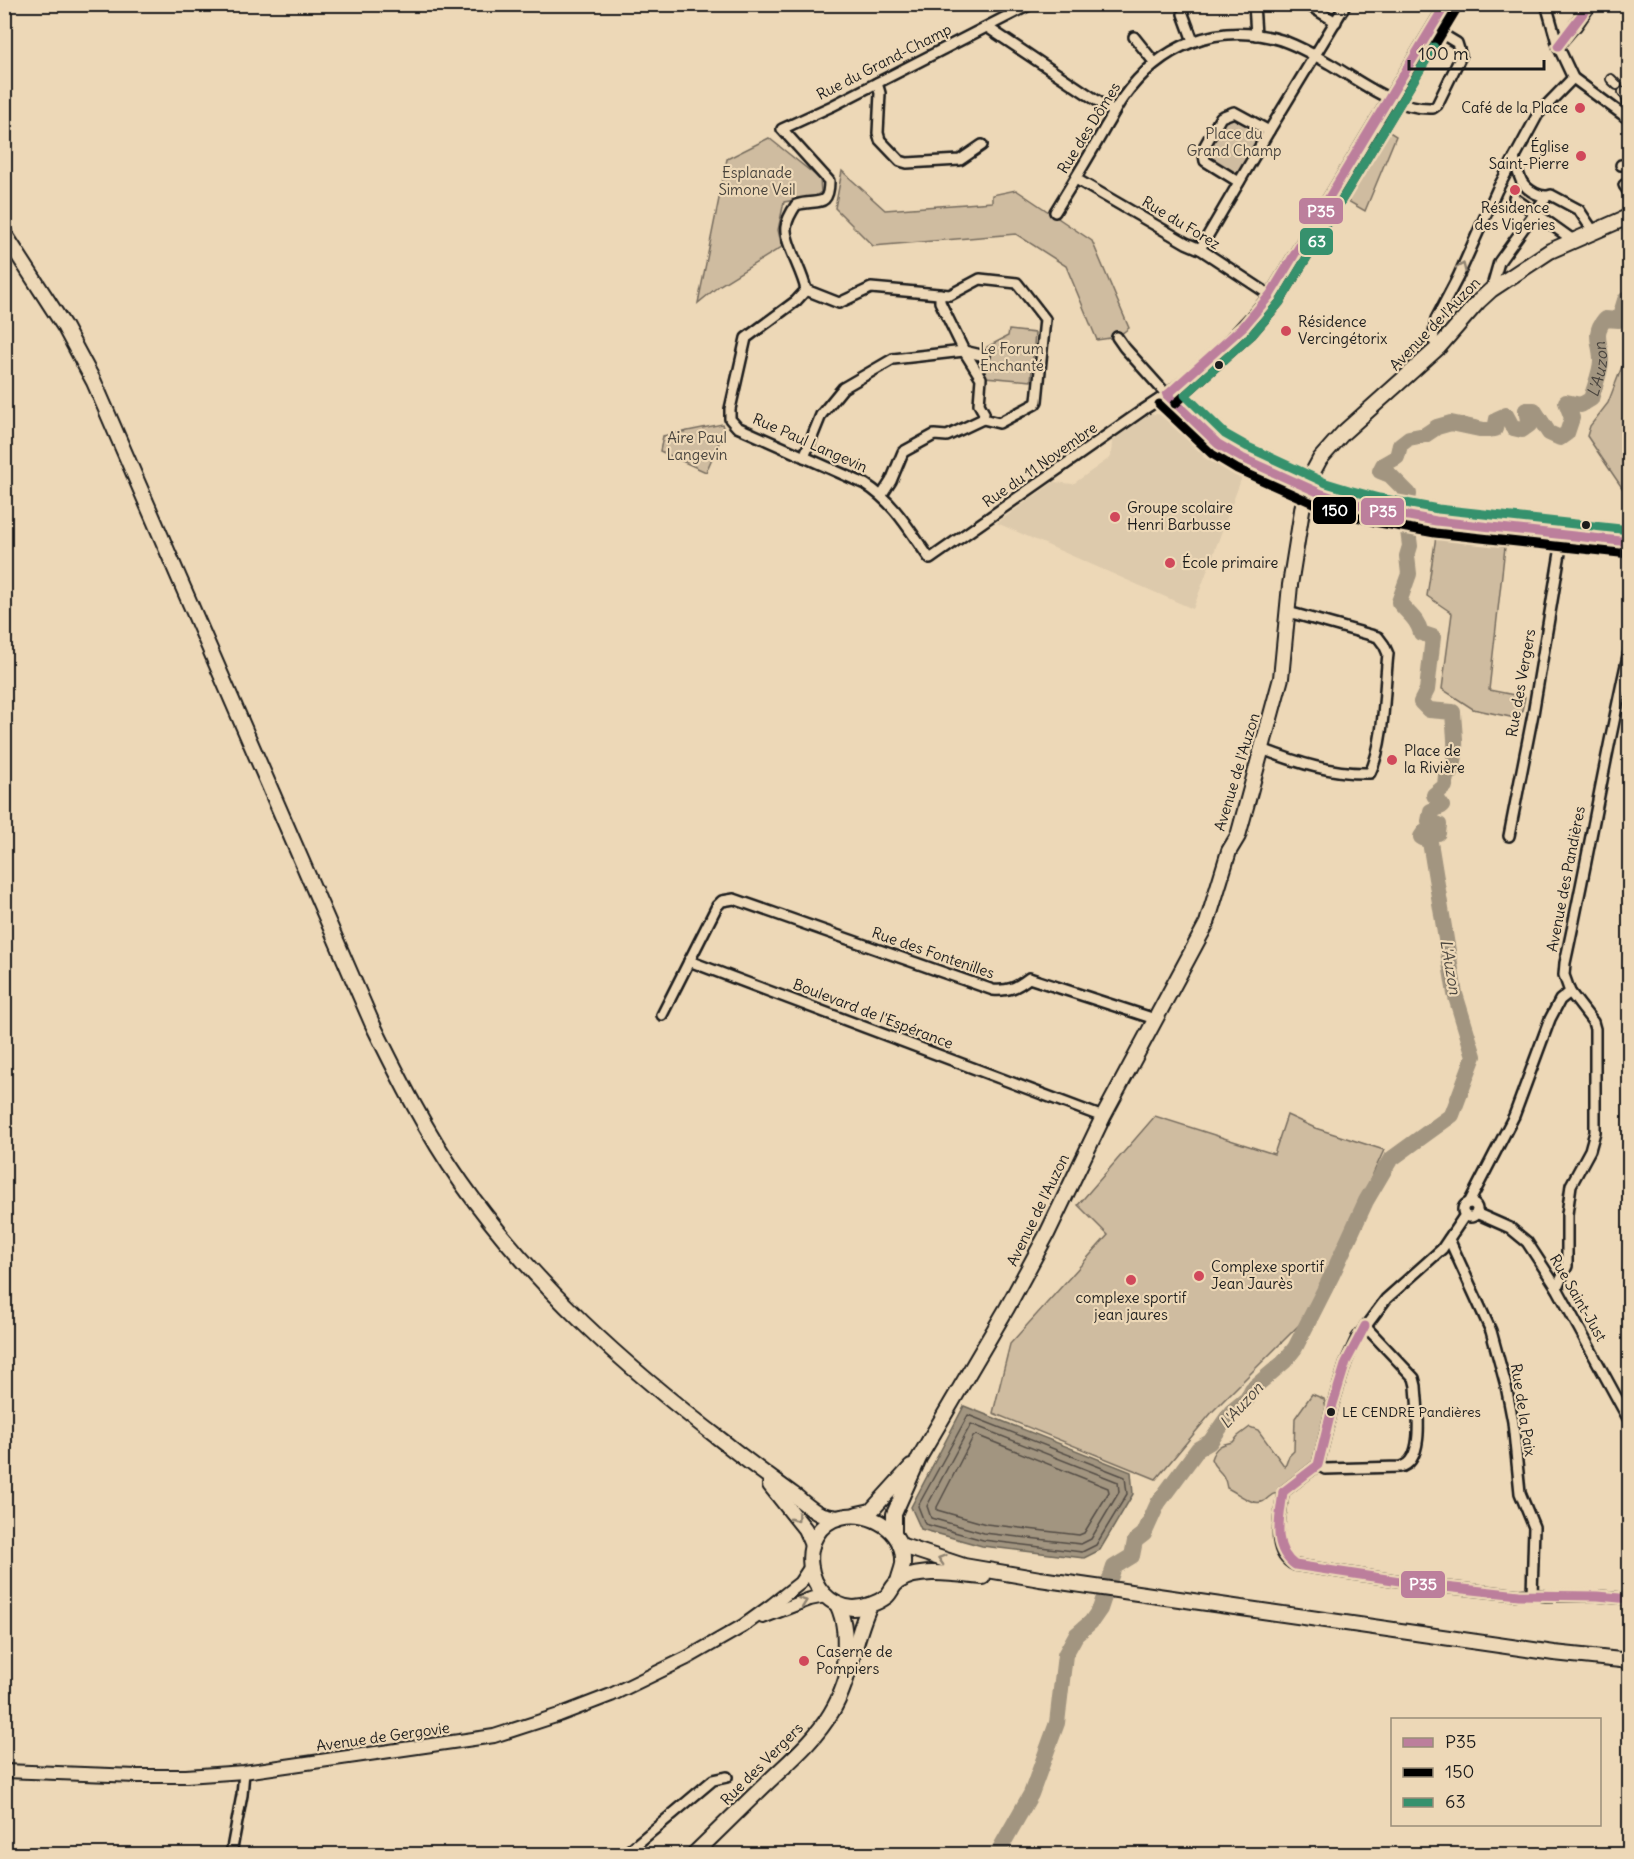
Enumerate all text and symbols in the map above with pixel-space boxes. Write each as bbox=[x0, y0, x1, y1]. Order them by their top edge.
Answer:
street label: Rue du Grand-Champ bbox=[813, 19, 954, 104]
scale bar bbox=[1409, 33, 1544, 71]
text: 100 m bbox=[1418, 42, 1469, 65]
street label: Rue des Dômes bbox=[1053, 78, 1124, 177]
place label: Café de la Place bbox=[1461, 98, 1568, 117]
marker: Café de la Place bbox=[1573, 101, 1587, 115]
park label: Place du Grand Champ bbox=[1186, 124, 1282, 160]
place label: Église Saint-Pierre bbox=[1489, 137, 1569, 173]
marker: Église Saint-Pierre bbox=[1574, 149, 1588, 163]
park label: Esplanade Simone Veil bbox=[718, 163, 796, 199]
marker: Résidence des Vigeries bbox=[1508, 183, 1522, 197]
street label: Rue du Forez bbox=[1139, 192, 1224, 253]
line badge: P35 bbox=[1298, 197, 1344, 225]
place label: Résidence des Vigeries bbox=[1475, 198, 1556, 234]
text: P35 bbox=[1307, 201, 1335, 221]
line badge: 63 bbox=[1299, 227, 1334, 256]
text: 63 bbox=[1308, 231, 1326, 251]
one-way arrow bbox=[1455, 262, 1467, 273]
street label: Avenue de l'Auzon bbox=[1385, 273, 1484, 374]
place label: Résidence Vercingétorix bbox=[1298, 312, 1388, 348]
marker: Résidence Vercingétorix bbox=[1279, 324, 1293, 338]
park label: Le Forum Enchanté bbox=[980, 339, 1044, 375]
water label: L'Auzon bbox=[1582, 340, 1611, 399]
unlabelled marker bbox=[1213, 359, 1225, 371]
street label: Rue Paul Langevin bbox=[750, 409, 871, 477]
street label: Rue du 11 Novembre bbox=[979, 418, 1101, 511]
park label: Aire Paul Langevin bbox=[666, 428, 728, 464]
line badge: 150 bbox=[1312, 496, 1357, 525]
line badge: P35 bbox=[1360, 497, 1405, 526]
place label: Groupe scolaire Henri Barbusse bbox=[1127, 498, 1233, 534]
text: 150 bbox=[1322, 500, 1348, 520]
text: P35 bbox=[1369, 501, 1397, 521]
marker: Groupe scolaire Henri Barbusse bbox=[1108, 510, 1122, 524]
unlabelled marker bbox=[1580, 519, 1592, 531]
place label: École primaire bbox=[1182, 553, 1278, 572]
marker: École primaire bbox=[1163, 556, 1177, 570]
street label: Rue des Vergers bbox=[1502, 627, 1539, 738]
street label: Avenue de l'Auzon bbox=[1210, 710, 1264, 833]
place label: Place de la Rivière bbox=[1404, 741, 1465, 777]
marker: Place de la Rivière bbox=[1385, 753, 1399, 767]
street label: Avenue des Pandières bbox=[1542, 804, 1589, 953]
street label: Rue des Fontenilles bbox=[869, 923, 997, 982]
water label: L'Auzon bbox=[1436, 938, 1466, 997]
street label: Boulevard de l'Espérance bbox=[790, 974, 956, 1053]
street label: Avenue de l'Auzon bbox=[1002, 1150, 1073, 1269]
street label: Rue Saint-Just bbox=[1546, 1251, 1611, 1345]
place label: Complexe sportif Jean Jaurès bbox=[1211, 1257, 1325, 1293]
marker: Complexe sportif Jean Jaurès bbox=[1192, 1269, 1206, 1283]
marker: complexe sportif jean jaures bbox=[1124, 1273, 1138, 1287]
place label: complexe sportif jean jaures bbox=[1076, 1288, 1188, 1324]
street label: Rue de la Paix bbox=[1507, 1362, 1540, 1458]
water label: L'Auzon bbox=[1215, 1377, 1267, 1432]
place label: LE CENDRE Pandières bbox=[1342, 1403, 1481, 1421]
marker: LE CENDRE Pandières bbox=[1325, 1406, 1337, 1418]
one-way arrow bbox=[789, 1511, 800, 1522]
one-way arrow bbox=[937, 1554, 948, 1566]
line badge: P35 bbox=[1400, 1570, 1446, 1599]
text: P35 bbox=[1409, 1574, 1437, 1594]
one-way arrow bbox=[797, 1596, 808, 1609]
place label: Caserne de Pompiers bbox=[816, 1642, 893, 1678]
marker: Caserne de Pompiers bbox=[797, 1654, 811, 1668]
street label: Avenue de Gergovie bbox=[315, 1718, 451, 1755]
street label: Rue des Vergers bbox=[716, 1718, 807, 1809]
legend bbox=[1391, 1718, 1601, 1826]
text: P35 bbox=[1445, 1730, 1476, 1753]
text: 150 bbox=[1445, 1760, 1474, 1783]
text: 63 bbox=[1445, 1790, 1466, 1813]

